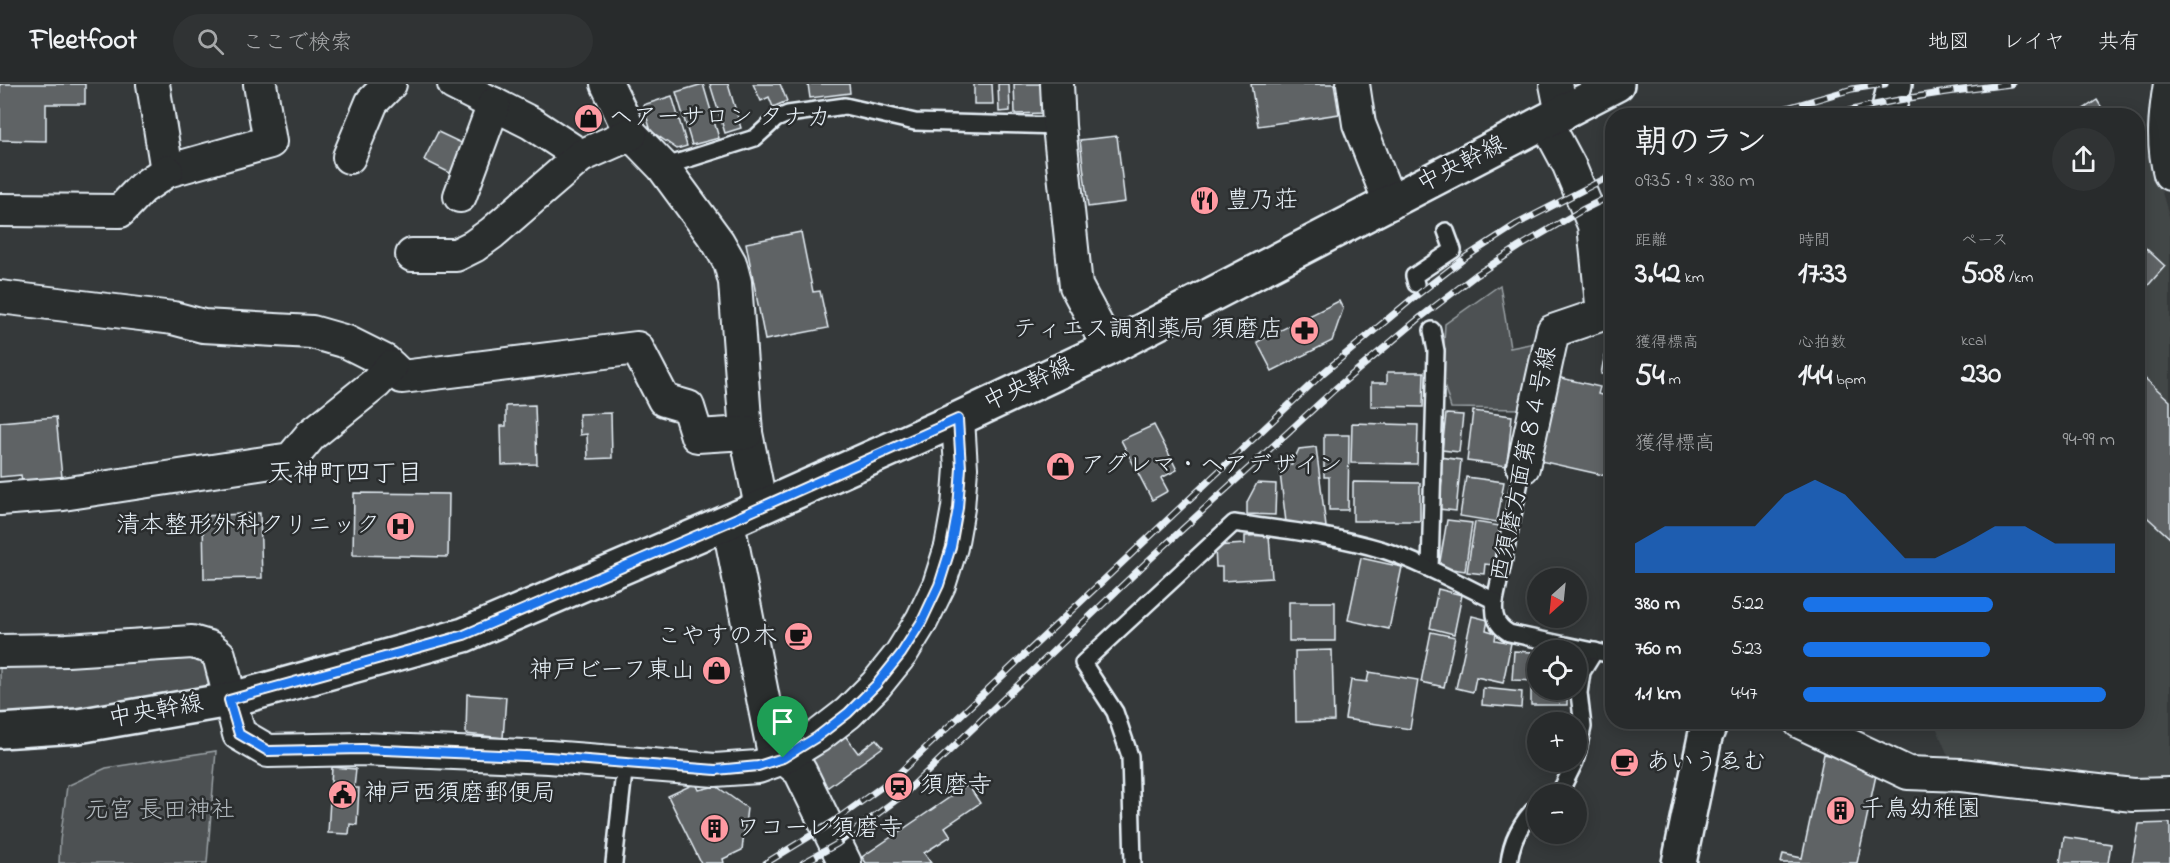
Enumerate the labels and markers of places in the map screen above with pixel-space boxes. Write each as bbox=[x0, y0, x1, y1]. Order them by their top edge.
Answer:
place label: ヘアーサロン タナカ bbox=[609, 101, 831, 136]
shop icon: ヘアーサロン タナカ bbox=[572, 102, 604, 134]
place label: 豊乃荘 bbox=[1226, 184, 1298, 219]
restaurant icon: 豊乃荘 bbox=[1189, 185, 1221, 217]
place label: ティエス調剤薬局 須磨店 bbox=[1013, 313, 1283, 348]
pharmacy icon: ティエス調剤薬局 須磨店 bbox=[1288, 314, 1320, 346]
place label: アグレマ・ヘアデザイン bbox=[1081, 449, 1343, 484]
shop icon: アグレマ・ヘアデザイン bbox=[1044, 450, 1076, 482]
place label: 清本整形外科クリニック bbox=[116, 509, 380, 544]
hospital icon: 清本整形外科クリニック bbox=[385, 510, 417, 542]
place label: こやすの木 bbox=[657, 620, 777, 655]
cafe icon: こやすの木 bbox=[782, 621, 814, 653]
place label: 神戸ビーフ東山 bbox=[529, 654, 695, 689]
shop icon: 神戸ビーフ東山 bbox=[700, 655, 732, 687]
pin bbox=[757, 696, 808, 758]
place label: あいうゑむ bbox=[1646, 746, 1766, 781]
cafe icon: あいうゑむ bbox=[1609, 747, 1641, 779]
place label: 須磨寺 bbox=[920, 769, 992, 804]
station icon: 須磨寺 bbox=[883, 770, 915, 802]
place label: 神戸西須磨郵便局 bbox=[364, 777, 556, 812]
public building icon: 神戸西須磨郵便局 bbox=[327, 778, 359, 810]
place label: 千鳥幼稚園 bbox=[1861, 793, 1981, 828]
building icon: 千鳥幼稚園 bbox=[1824, 794, 1856, 826]
place label: ワコーレ須磨寺 bbox=[736, 812, 903, 847]
building icon: ワコーレ須磨寺 bbox=[699, 813, 731, 845]

